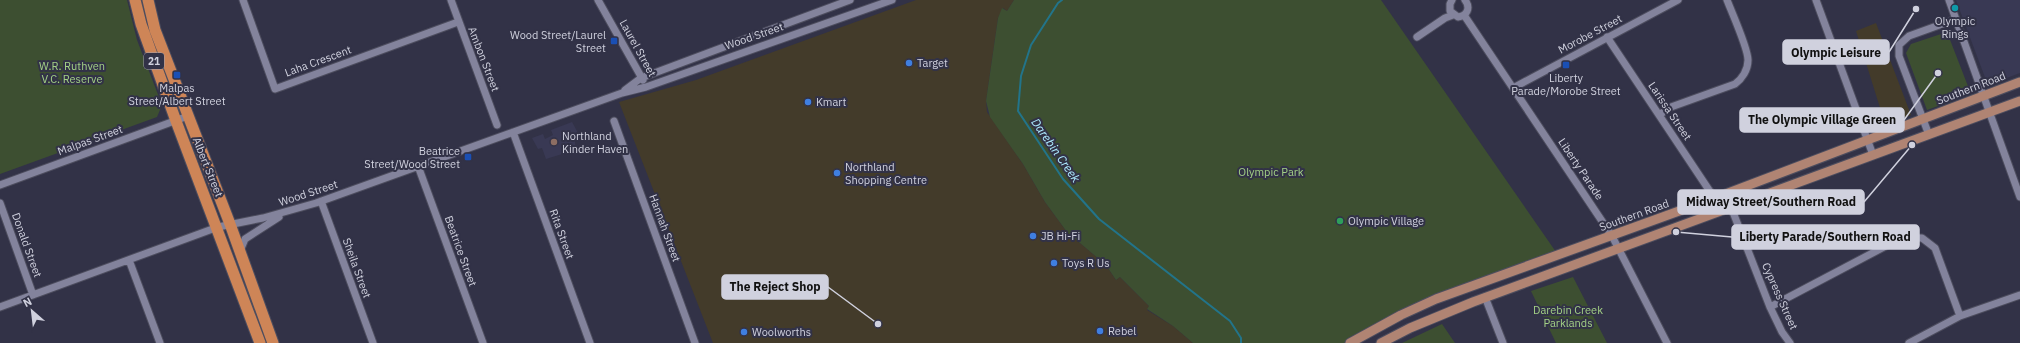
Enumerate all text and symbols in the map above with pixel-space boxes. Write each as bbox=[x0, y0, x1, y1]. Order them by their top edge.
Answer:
marker: Olympic Rings bbox=[1950, 3, 1960, 13]
street label: Morobe Street bbox=[1556, 11, 1624, 57]
place label: Olympic Rings bbox=[1935, 14, 1976, 41]
street label: Laurel Street bbox=[617, 17, 660, 79]
street label: Wood Street bbox=[723, 19, 785, 53]
street label: Ambon Street bbox=[465, 25, 503, 93]
place label: Wood Street/Laurel Street bbox=[510, 28, 606, 55]
marker: Wood Street/Laurel Street bbox=[609, 36, 619, 46]
callout: Olympic Leisure bbox=[1783, 40, 1889, 64]
street label: Laha Crescent bbox=[283, 42, 353, 80]
text: Olympic Leisure bbox=[1791, 45, 1881, 60]
road number: 21 bbox=[144, 53, 164, 69]
place label: Target bbox=[917, 56, 948, 70]
marker: Target bbox=[904, 58, 914, 68]
park label: W.R. Ruthven V.C. Reserve bbox=[39, 59, 105, 86]
marker: Liberty Parade/Morobe Street bbox=[1561, 60, 1571, 70]
street label: Southern Road bbox=[1934, 68, 2008, 108]
marker: Malpas Street/Albert Street bbox=[172, 70, 182, 80]
place label: Liberty Parade/Morobe Street bbox=[1511, 71, 1621, 98]
street label: Larissa Street bbox=[1645, 79, 1695, 143]
place label: Malpas Street/Albert Street bbox=[128, 81, 226, 108]
place label: Kmart bbox=[816, 95, 846, 109]
marker: Kmart bbox=[803, 97, 813, 107]
callout: The Olympic Village Green bbox=[1740, 108, 1904, 132]
text: The Olympic Village Green bbox=[1748, 112, 1896, 127]
water label: Darebin Creek bbox=[1028, 115, 1084, 186]
street label: Malpas Street bbox=[56, 122, 125, 158]
place label: Northland Kinder Haven bbox=[562, 129, 628, 156]
street label: Albert Street bbox=[190, 135, 226, 199]
street label: Liberty Parade bbox=[1555, 135, 1607, 203]
marker: Northland Kinder Haven bbox=[549, 137, 559, 147]
place label: Beatrice Street/Wood Street bbox=[364, 144, 460, 171]
marker: Beatrice Street/Wood Street bbox=[463, 152, 473, 162]
place label: Northland Shopping Centre bbox=[845, 160, 927, 187]
park label: Olympic Park bbox=[1238, 165, 1304, 179]
marker: Northland Shopping Centre bbox=[832, 168, 842, 178]
street label: Wood Street bbox=[277, 177, 339, 209]
callout: Midway Street/Southern Road bbox=[1678, 190, 1864, 214]
street label: Hannah Street bbox=[646, 192, 684, 264]
text: Midway Street/Southern Road bbox=[1686, 194, 1856, 209]
street label: Southern Road bbox=[1597, 196, 1671, 234]
street label: Rita Street bbox=[546, 207, 578, 261]
street label: Donald Street bbox=[9, 211, 45, 279]
street label: Beatrice Street bbox=[442, 214, 480, 288]
place label: Olympic Village bbox=[1348, 214, 1424, 228]
marker: Olympic Village bbox=[1335, 216, 1345, 226]
callout: Liberty Parade/Southern Road bbox=[1732, 225, 1919, 249]
place label: JB Hi-Fi bbox=[1041, 229, 1080, 243]
text: Liberty Parade/Southern Road bbox=[1739, 229, 1911, 244]
marker: JB Hi-Fi bbox=[1028, 231, 1038, 241]
street label: Sheila Street bbox=[340, 236, 374, 300]
place label: Toys R Us bbox=[1062, 256, 1110, 270]
marker: Toys R Us bbox=[1049, 258, 1059, 268]
street label: Cypress Street bbox=[1759, 260, 1801, 332]
callout: The Reject Shop bbox=[722, 275, 828, 299]
text: The Reject Shop bbox=[730, 279, 820, 294]
north arrow bbox=[12, 291, 52, 331]
text: N bbox=[21, 294, 34, 310]
park label: Darebin Creek Parklands bbox=[1533, 303, 1603, 330]
place label: Rebel bbox=[1108, 324, 1136, 338]
place label: Woolworths bbox=[752, 325, 811, 339]
marker: Rebel bbox=[1095, 326, 1105, 336]
marker: Woolworths bbox=[739, 327, 749, 337]

